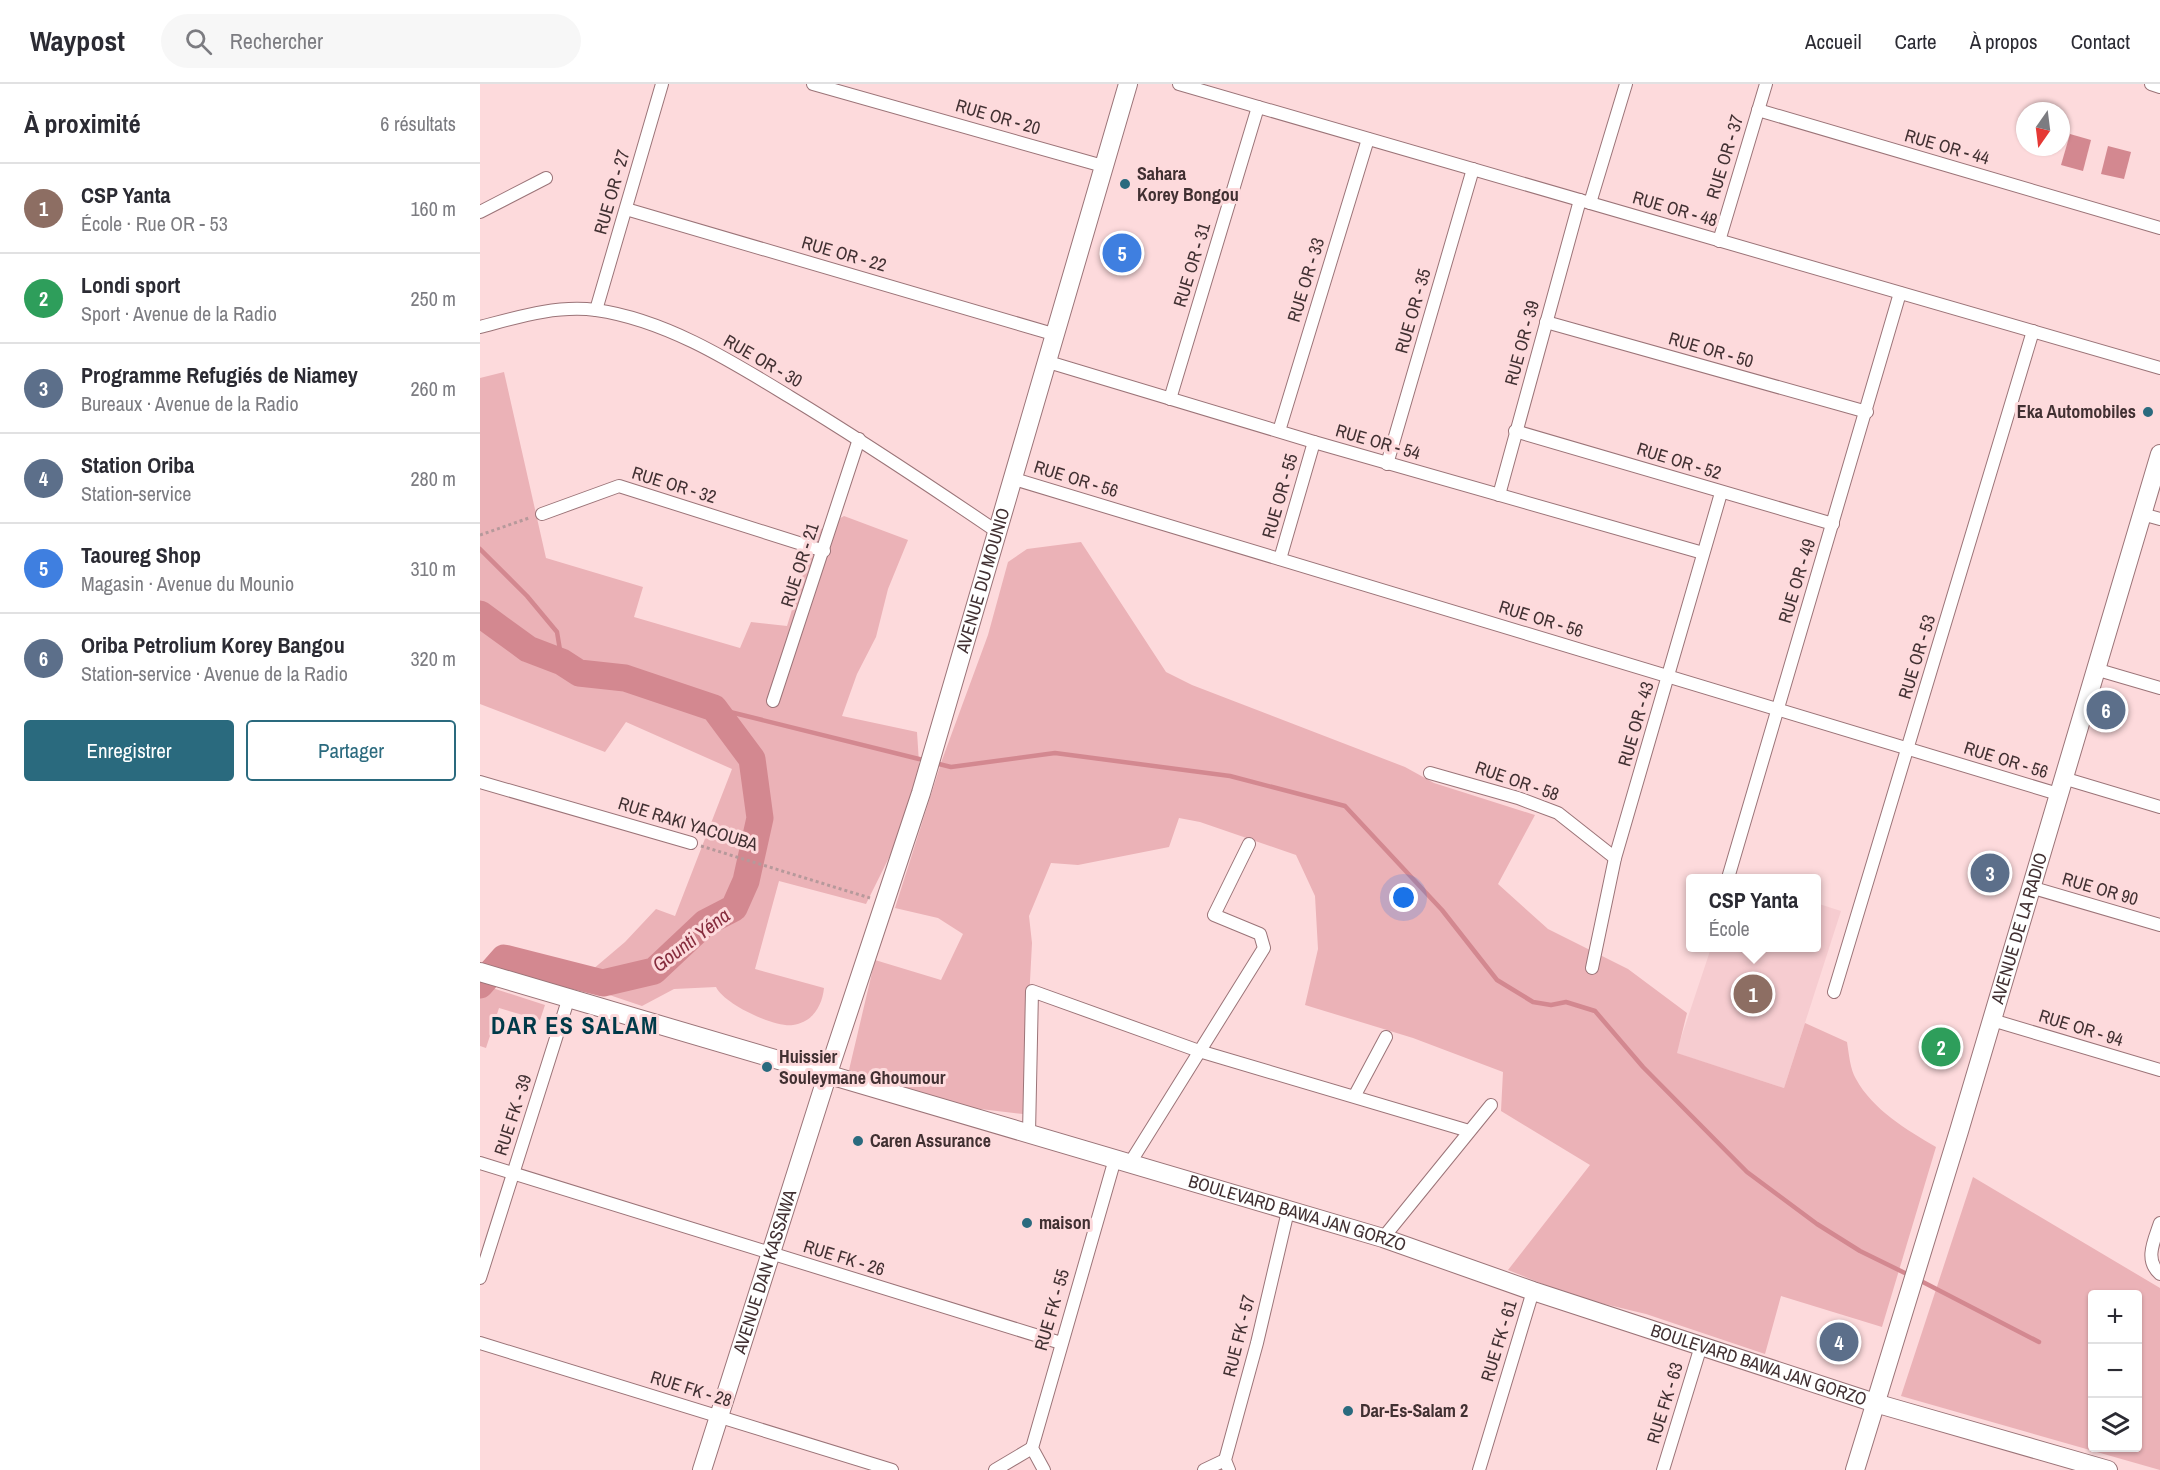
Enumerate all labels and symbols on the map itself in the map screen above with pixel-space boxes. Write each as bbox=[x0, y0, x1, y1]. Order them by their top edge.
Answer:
street label: RUE OR - 20 bbox=[953, 93, 1043, 141]
north arrow bbox=[2016, 102, 2070, 156]
street label: RUE OR - 37 bbox=[1700, 112, 1749, 202]
street label: RUE OR - 44 bbox=[1902, 123, 1992, 171]
street label: RUE OR - 27 bbox=[588, 147, 636, 237]
place label: Sahara Korey Bongou bbox=[1137, 161, 1239, 207]
marker: Sahara Korey Bongou bbox=[1118, 177, 1132, 191]
street label: RUE OR - 48 bbox=[1630, 185, 1720, 233]
street label: RUE OR - 31 bbox=[1167, 219, 1216, 310]
street label: RUE OR - 22 bbox=[799, 230, 889, 278]
pin: 5 bbox=[1102, 230, 1142, 276]
street label: RUE OR - 33 bbox=[1281, 235, 1330, 325]
street label: RUE OR - 35 bbox=[1389, 266, 1437, 356]
street label: RUE OR - 39 bbox=[1498, 298, 1545, 388]
street label: RUE OR - 50 bbox=[1666, 326, 1756, 374]
street label: RUE OR - 30 bbox=[719, 328, 807, 393]
place label: Eka Automobiles bbox=[2017, 399, 2136, 424]
marker: Eka Automobiles bbox=[2141, 405, 2155, 419]
street label: RUE OR - 54 bbox=[1333, 418, 1423, 466]
street label: RUE OR - 52 bbox=[1634, 436, 1724, 485]
street label: RUE OR - 55 bbox=[1256, 451, 1304, 541]
street label: RUE OR - 56 bbox=[1031, 454, 1121, 503]
street label: RUE OR - 32 bbox=[629, 460, 719, 509]
street label: AVENUE DU MOUNIO bbox=[949, 505, 1016, 657]
street label: RUE OR - 21 bbox=[774, 519, 825, 610]
street label: RUE OR - 49 bbox=[1772, 536, 1821, 626]
street label: RUE OR - 56 bbox=[1496, 594, 1586, 643]
street label: RUE OR - 53 bbox=[1892, 612, 1941, 702]
street label: RUE OR - 43 bbox=[1612, 679, 1660, 769]
pin: 6 bbox=[2086, 688, 2126, 732]
street label: RUE OR - 56 bbox=[1961, 735, 2051, 784]
street label: RUE OR - 58 bbox=[1472, 755, 1562, 807]
street label: RUE RAKI YACOUBA bbox=[615, 790, 761, 857]
pin: 3 bbox=[1970, 850, 2010, 896]
street label: AVENUE DE LA RADIO bbox=[1984, 850, 2053, 1008]
street label: RUE OR 90 bbox=[2059, 866, 2141, 911]
your location bbox=[1389, 883, 1418, 912]
water label: Gounti Yéna bbox=[646, 901, 735, 978]
pin: 1 bbox=[1734, 972, 1772, 1016]
street label: RUE OR - 94 bbox=[2036, 1003, 2126, 1052]
district label: DAR ES SALAM bbox=[491, 1009, 659, 1041]
pin: 2 bbox=[1922, 1024, 1960, 1070]
place label: Huissier Souleymane Ghoumour bbox=[779, 1044, 946, 1090]
marker: Huissier Souleymane Ghoumour bbox=[760, 1060, 774, 1074]
street label: RUE FK - 39 bbox=[488, 1071, 537, 1158]
place label: Caren Assurance bbox=[870, 1128, 991, 1153]
marker: Caren Assurance bbox=[851, 1134, 865, 1148]
street label: BOULEVARD BAWA JAN GORZO bbox=[1185, 1168, 1410, 1257]
street label: AVENUE DAN KASSAWA bbox=[726, 1186, 802, 1358]
place label: maison bbox=[1039, 1210, 1091, 1235]
marker: maison bbox=[1020, 1216, 1034, 1230]
street label: RUE FK - 26 bbox=[800, 1233, 888, 1282]
street label: RUE FK - 55 bbox=[1028, 1266, 1075, 1354]
street label: RUE FK - 57 bbox=[1216, 1292, 1261, 1379]
street label: RUE FK - 61 bbox=[1474, 1296, 1523, 1385]
street label: BOULEVARD BAWA JAN GORZO bbox=[1648, 1317, 1870, 1412]
pin: 4 bbox=[1820, 1320, 1858, 1364]
street label: RUE FK - 63 bbox=[1640, 1359, 1689, 1447]
street label: RUE FK - 28 bbox=[647, 1364, 735, 1413]
place label: Dar-Es-Salam 2 bbox=[1360, 1398, 1468, 1423]
marker: Dar-Es-Salam 2 bbox=[1341, 1404, 1355, 1418]

